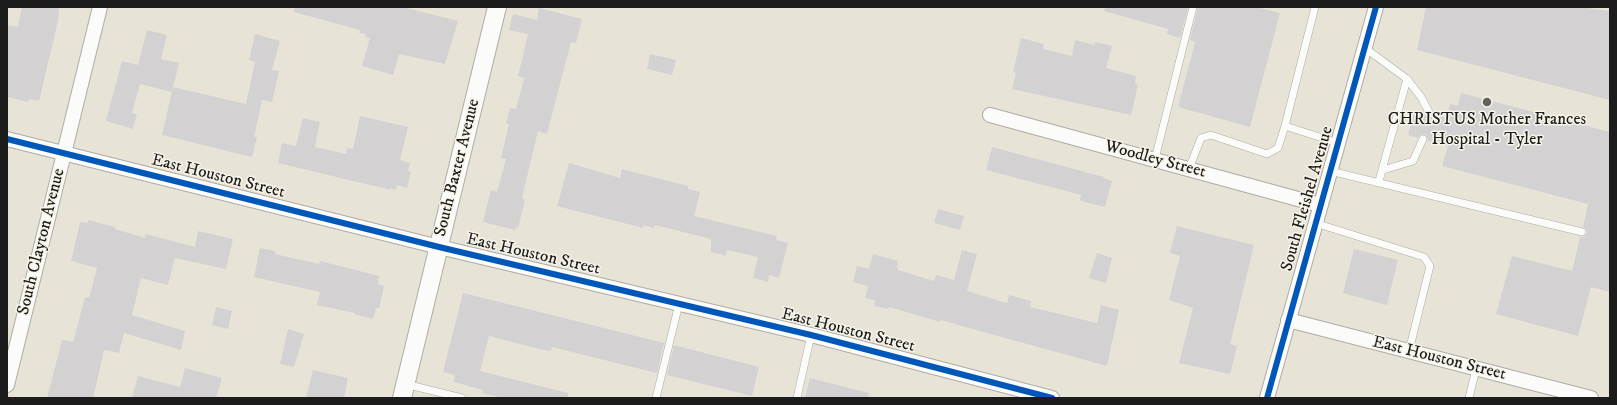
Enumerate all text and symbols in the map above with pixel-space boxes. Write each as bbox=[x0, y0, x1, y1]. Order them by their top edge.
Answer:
marker: CHRISTUS Mother Frances Hospital - Tyler bbox=[1481, 96, 1493, 108]
street label: South Baxter Avenue bbox=[431, 97, 485, 239]
place label: CHRISTUS Mother Frances Hospital - Tyler bbox=[1388, 110, 1586, 150]
street label: South Fleishel Avenue bbox=[1278, 124, 1338, 274]
street label: Woodley Street bbox=[1102, 137, 1208, 183]
street label: East Houston Street bbox=[149, 151, 287, 203]
street label: South Clayton Avenue bbox=[14, 167, 70, 317]
street label: East Houston Street bbox=[464, 230, 602, 280]
street label: East Houston Street bbox=[779, 305, 917, 357]
street label: East Houston Street bbox=[1370, 333, 1508, 385]

